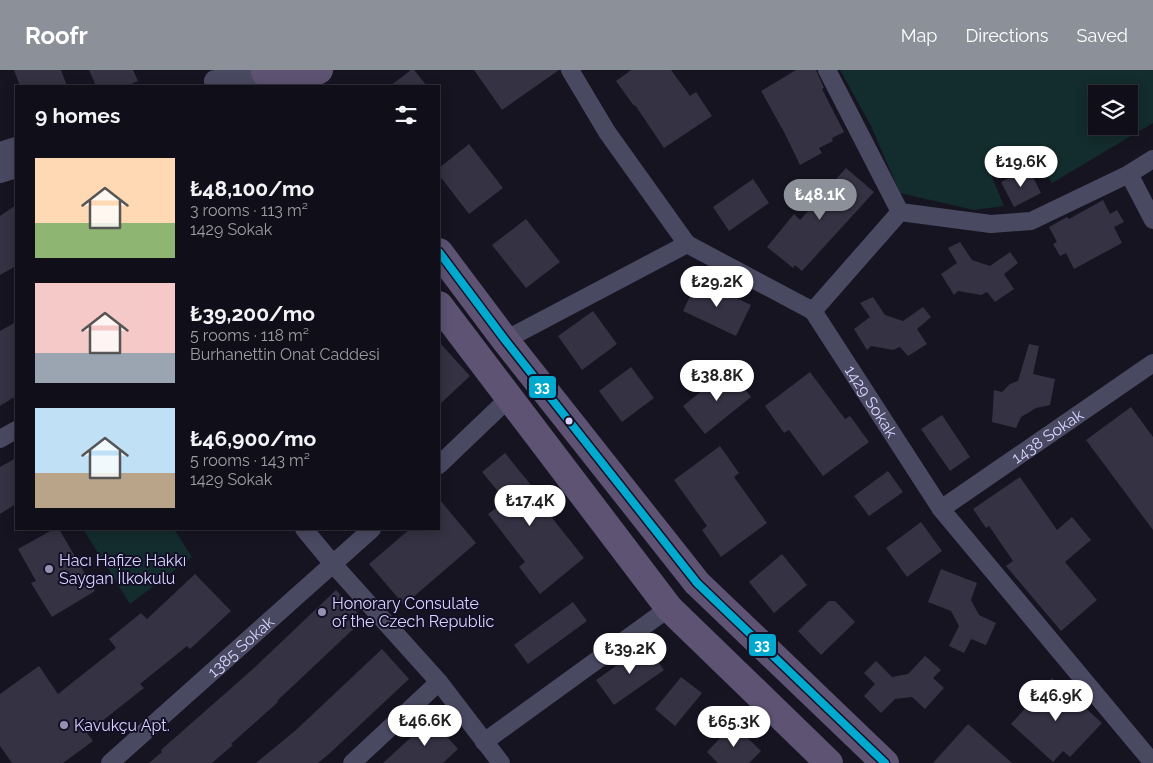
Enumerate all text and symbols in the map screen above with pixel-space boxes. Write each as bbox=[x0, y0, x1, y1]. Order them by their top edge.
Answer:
text: Roofr bbox=[25, 21, 88, 50]
text: Map bbox=[901, 25, 937, 46]
text: Directions bbox=[965, 25, 1049, 46]
text: Saved bbox=[1077, 25, 1128, 46]
map controls bbox=[1088, 85, 1138, 135]
button: layers bbox=[1088, 85, 1138, 135]
icon: filters bbox=[392, 101, 420, 129]
text: 9 homes bbox=[35, 103, 120, 128]
pin: ₺19.6K bbox=[980, 146, 1062, 188]
text: ₺19.6K bbox=[996, 152, 1046, 171]
text: ₺48,100/mo bbox=[190, 176, 314, 201]
icon: home bbox=[75, 178, 135, 238]
pin: ₺48.1K bbox=[779, 178, 861, 221]
text: ₺48.1K bbox=[795, 185, 845, 204]
text: 3 rooms · 113 m² bbox=[190, 201, 308, 220]
text: 1429 Sokak bbox=[190, 220, 272, 239]
pin: ₺29.2K bbox=[676, 266, 758, 308]
text: ₺29.2K bbox=[691, 272, 743, 291]
text: ₺39,200/mo bbox=[190, 301, 315, 326]
icon: home bbox=[75, 303, 135, 363]
text: 5 rooms · 118 m² bbox=[190, 326, 309, 345]
text: Burhanettin Onat Caddesi bbox=[190, 345, 380, 364]
pin: ₺38.8K bbox=[676, 360, 758, 402]
street label: 1429 Sokak bbox=[841, 362, 902, 441]
text: ₺38.8K bbox=[691, 366, 743, 385]
line badge: 33 bbox=[528, 375, 557, 399]
text: 33 bbox=[534, 379, 550, 395]
street label: 1438 Sokak bbox=[1008, 404, 1087, 467]
unlabelled marker bbox=[564, 416, 574, 426]
text: ₺46,900/mo bbox=[190, 426, 316, 451]
icon: home bbox=[75, 428, 135, 488]
text: 5 rooms · 143 m² bbox=[190, 451, 310, 470]
text: 1429 Sokak bbox=[190, 470, 272, 489]
pin: ₺17.4K bbox=[489, 484, 571, 527]
text: ₺17.4K bbox=[506, 491, 554, 510]
place label: Hacı Hafize Hakkı Saygan İlkokulu bbox=[59, 551, 186, 588]
marker: Hacı Hafize Hakkı Saygan İlkokulu bbox=[43, 563, 55, 575]
place label: Honorary Consulate of the Czech Republic bbox=[332, 594, 494, 631]
marker: Honorary Consulate of the Czech Republic bbox=[316, 606, 328, 618]
street label: 1385 Sokak bbox=[203, 611, 278, 681]
pin: ₺39.2K bbox=[589, 632, 671, 675]
line badge: 33 bbox=[748, 633, 777, 657]
text: 33 bbox=[754, 637, 770, 653]
text: ₺39.2K bbox=[604, 639, 656, 658]
pin: ₺46.9K bbox=[1015, 680, 1097, 722]
text: ₺46.9K bbox=[1030, 686, 1082, 705]
pin: ₺46.6K bbox=[384, 704, 466, 747]
pin: ₺65.3K bbox=[693, 706, 775, 748]
text: ₺46.6K bbox=[399, 711, 451, 730]
text: ₺65.3K bbox=[708, 712, 760, 731]
place label: Kavukçu Apt. bbox=[74, 716, 170, 735]
marker: Kavukçu Apt. bbox=[58, 719, 70, 731]

